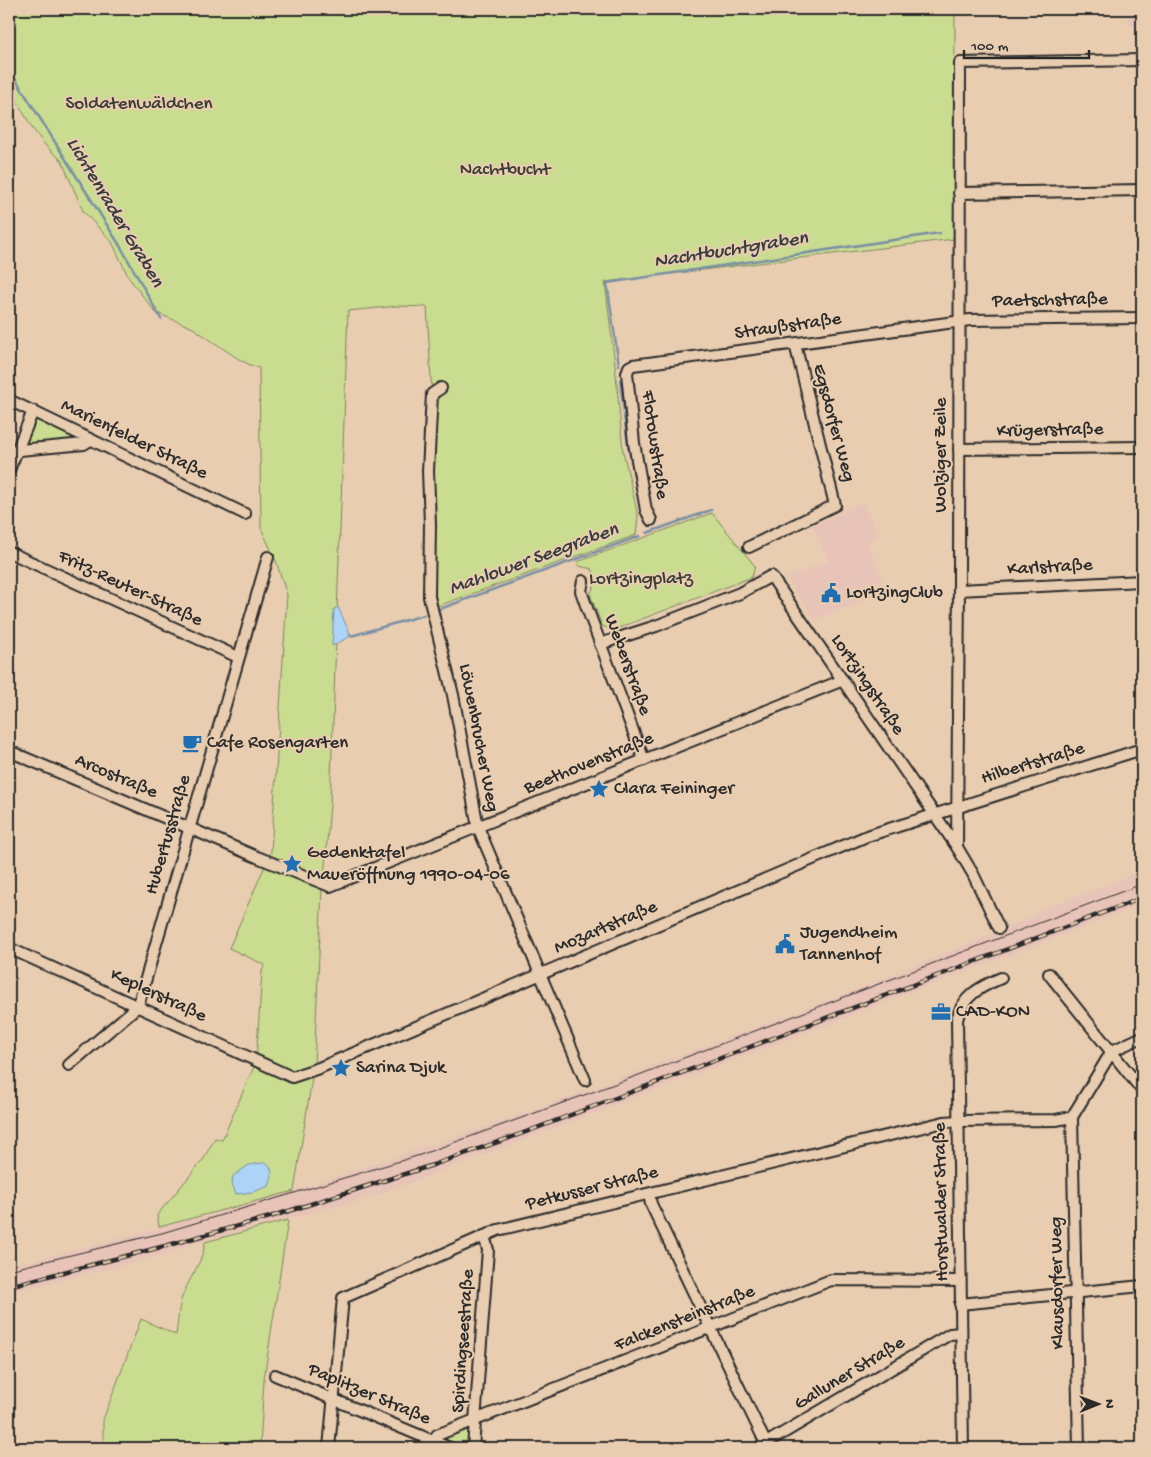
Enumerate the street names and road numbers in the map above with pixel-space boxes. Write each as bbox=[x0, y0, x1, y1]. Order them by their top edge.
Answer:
street label: Paetschstraße bbox=[991, 288, 1108, 314]
street label: Straußstraße bbox=[733, 308, 843, 346]
street label: Egsdorfer Weg bbox=[806, 362, 860, 485]
street label: Flotowstraße bbox=[635, 388, 673, 501]
street label: Marienfelder Straße bbox=[57, 394, 211, 486]
street label: Wolziger Zeile bbox=[930, 397, 953, 512]
street label: Krügerstraße bbox=[996, 419, 1104, 443]
street label: Fritz-Reuter-Straße bbox=[53, 545, 206, 633]
street label: Karlstraße bbox=[1007, 554, 1093, 582]
street label: Weberstraße bbox=[598, 611, 656, 719]
street label: Lortzingstraße bbox=[825, 630, 909, 740]
street label: Löwenbrucher Weg bbox=[452, 662, 504, 814]
street label: Beethovenstraße bbox=[520, 727, 657, 801]
street label: Hilbertstraße bbox=[979, 737, 1088, 791]
street label: Arcostraße bbox=[71, 749, 161, 805]
street label: Hubertusstraße bbox=[141, 772, 197, 897]
street label: Mozartstraße bbox=[551, 896, 661, 960]
street label: Keplerstraße bbox=[106, 964, 210, 1028]
street label: Horstwalder Straße bbox=[929, 1122, 955, 1282]
street label: Petkusser Straße bbox=[522, 1161, 661, 1217]
street label: Klausdorfer Weg bbox=[1045, 1216, 1071, 1349]
street label: Spirdingseestraße bbox=[448, 1268, 481, 1414]
street label: Falckensteinstraße bbox=[611, 1280, 759, 1358]
street label: Galluner Straße bbox=[790, 1332, 910, 1416]
street label: Paplitzer Straße bbox=[303, 1358, 434, 1431]

